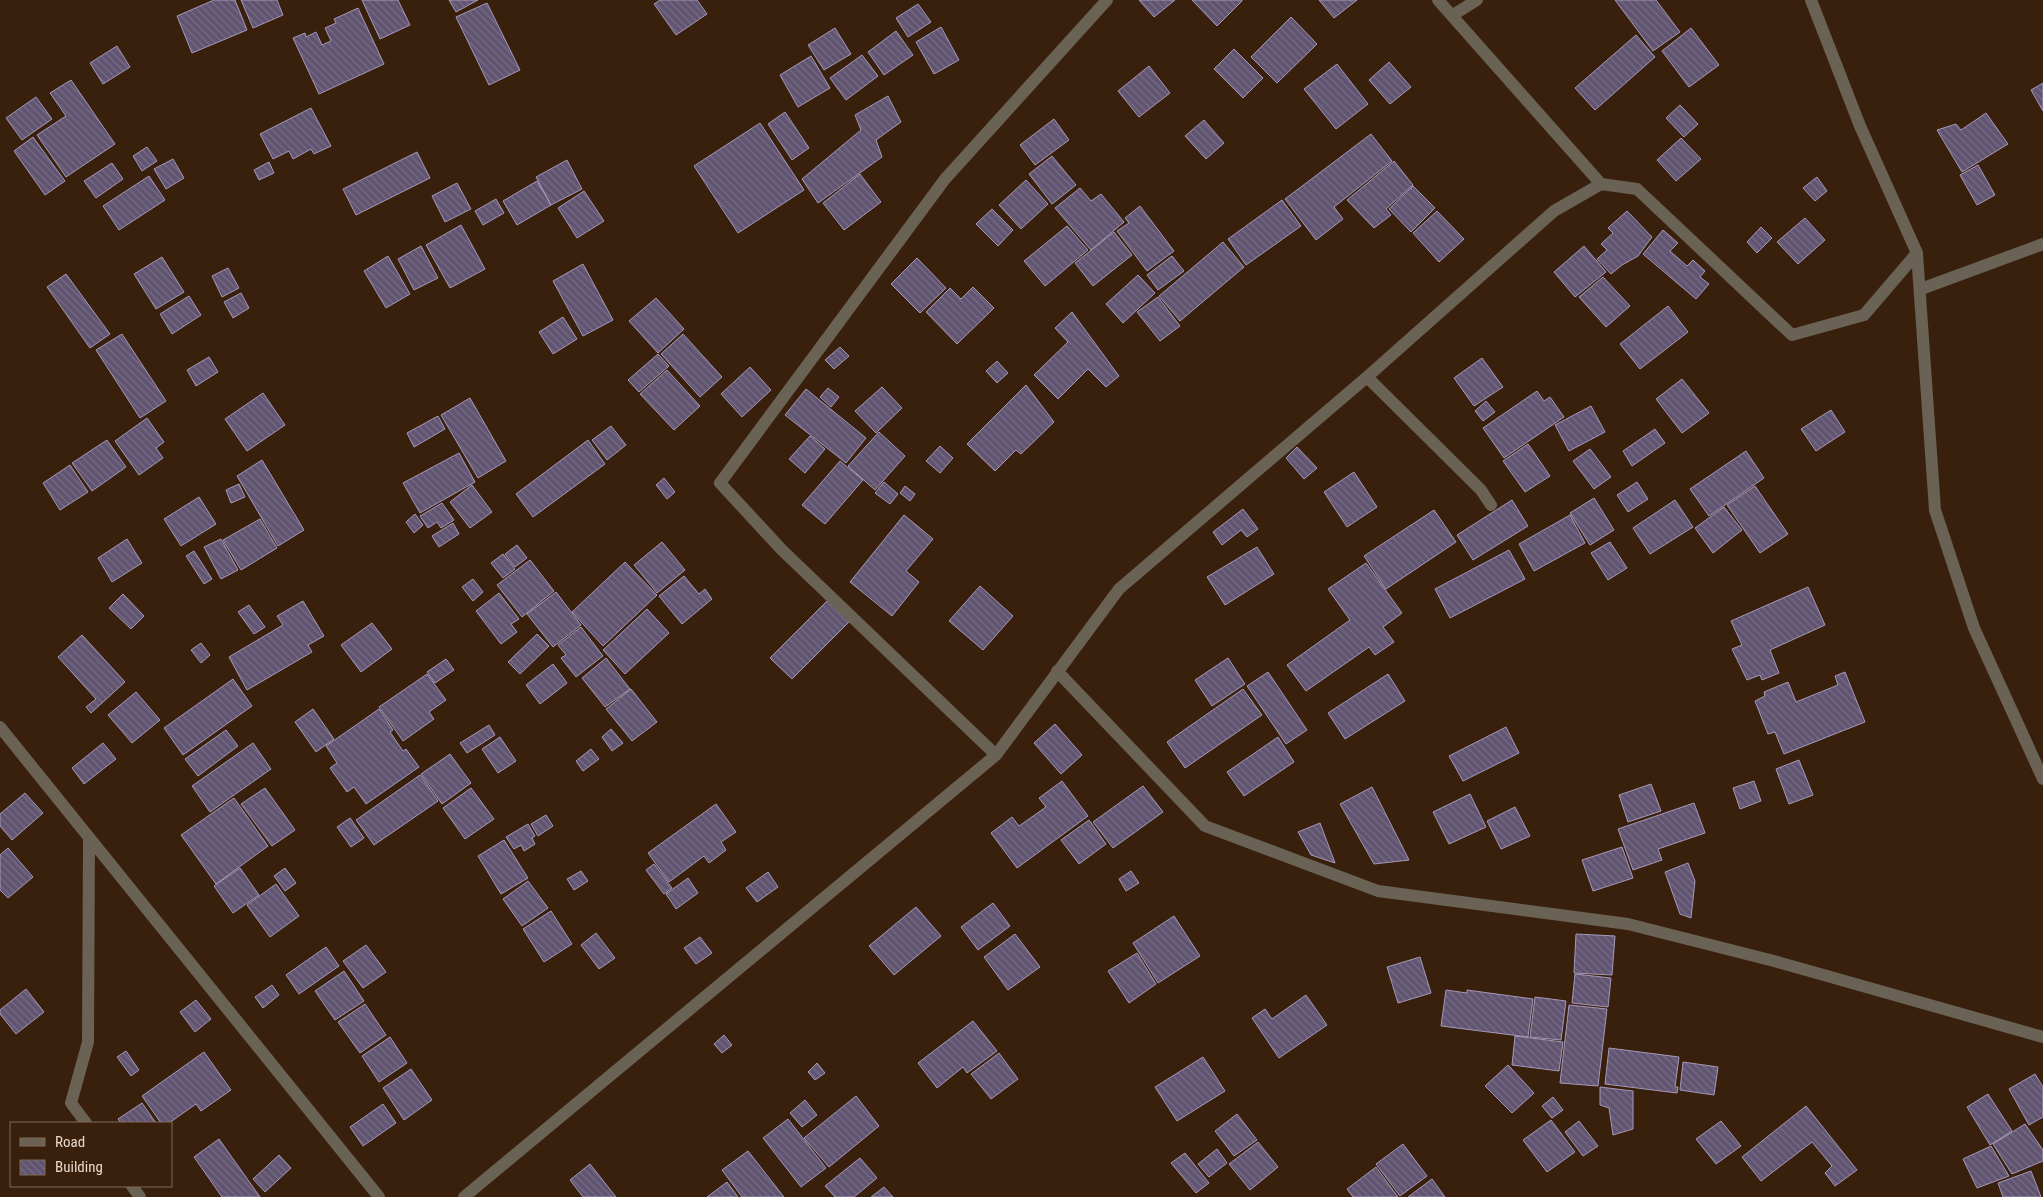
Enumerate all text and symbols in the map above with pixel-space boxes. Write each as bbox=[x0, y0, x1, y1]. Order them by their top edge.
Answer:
legend bbox=[10, 1122, 172, 1187]
text: Road bbox=[55, 1133, 85, 1151]
text: Building bbox=[55, 1158, 103, 1176]

